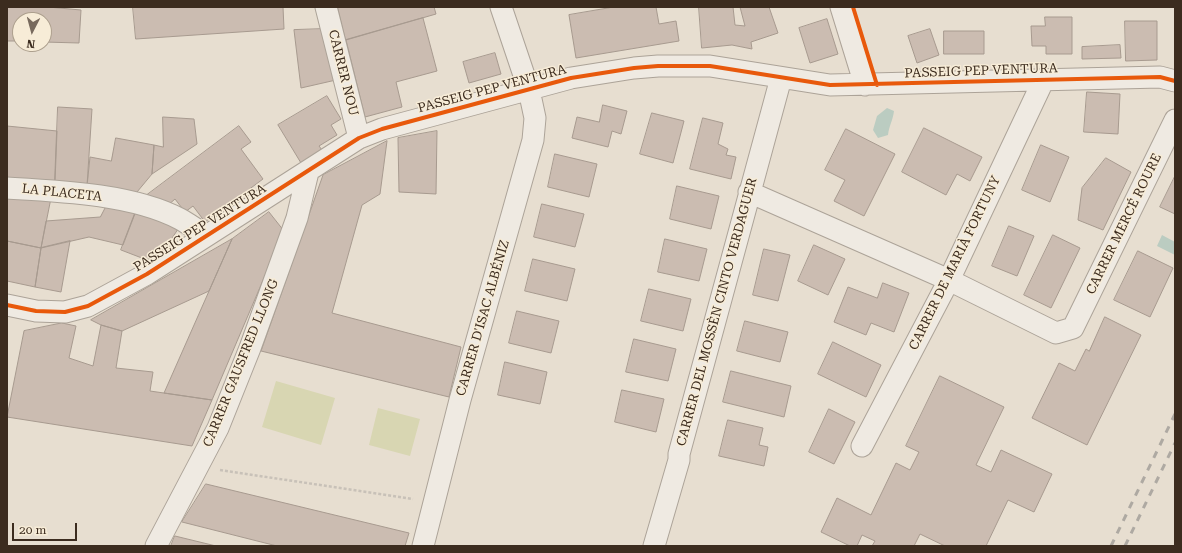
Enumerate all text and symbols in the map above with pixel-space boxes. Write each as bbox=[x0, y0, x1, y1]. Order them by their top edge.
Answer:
north arrow bbox=[12, 12, 52, 52]
street label: CARRER NOU bbox=[325, 28, 361, 118]
text: N bbox=[26, 37, 36, 50]
street label: PASSEIG PEP VENTURA bbox=[904, 61, 1058, 81]
street label: PASSEIG PEP VENTURA bbox=[416, 62, 568, 116]
street label: CARRER MERCÉ ROURE bbox=[1083, 151, 1165, 297]
street label: CARRER DE MARIÀ FORTUNY bbox=[906, 173, 1004, 353]
street label: CARRER DEL MOSSÈN CINTO VERDAGUER bbox=[674, 176, 760, 448]
street label: LA PLACETA bbox=[21, 181, 103, 205]
street label: PASSEIG PEP VENTURA bbox=[131, 181, 269, 275]
street label: CARRER D'ISAC ALBÉNIZ bbox=[453, 238, 513, 398]
street label: CARRER GAUSFRED LLONG bbox=[200, 277, 282, 449]
scale bar bbox=[14, 515, 79, 541]
text: 20 m bbox=[19, 523, 46, 537]

